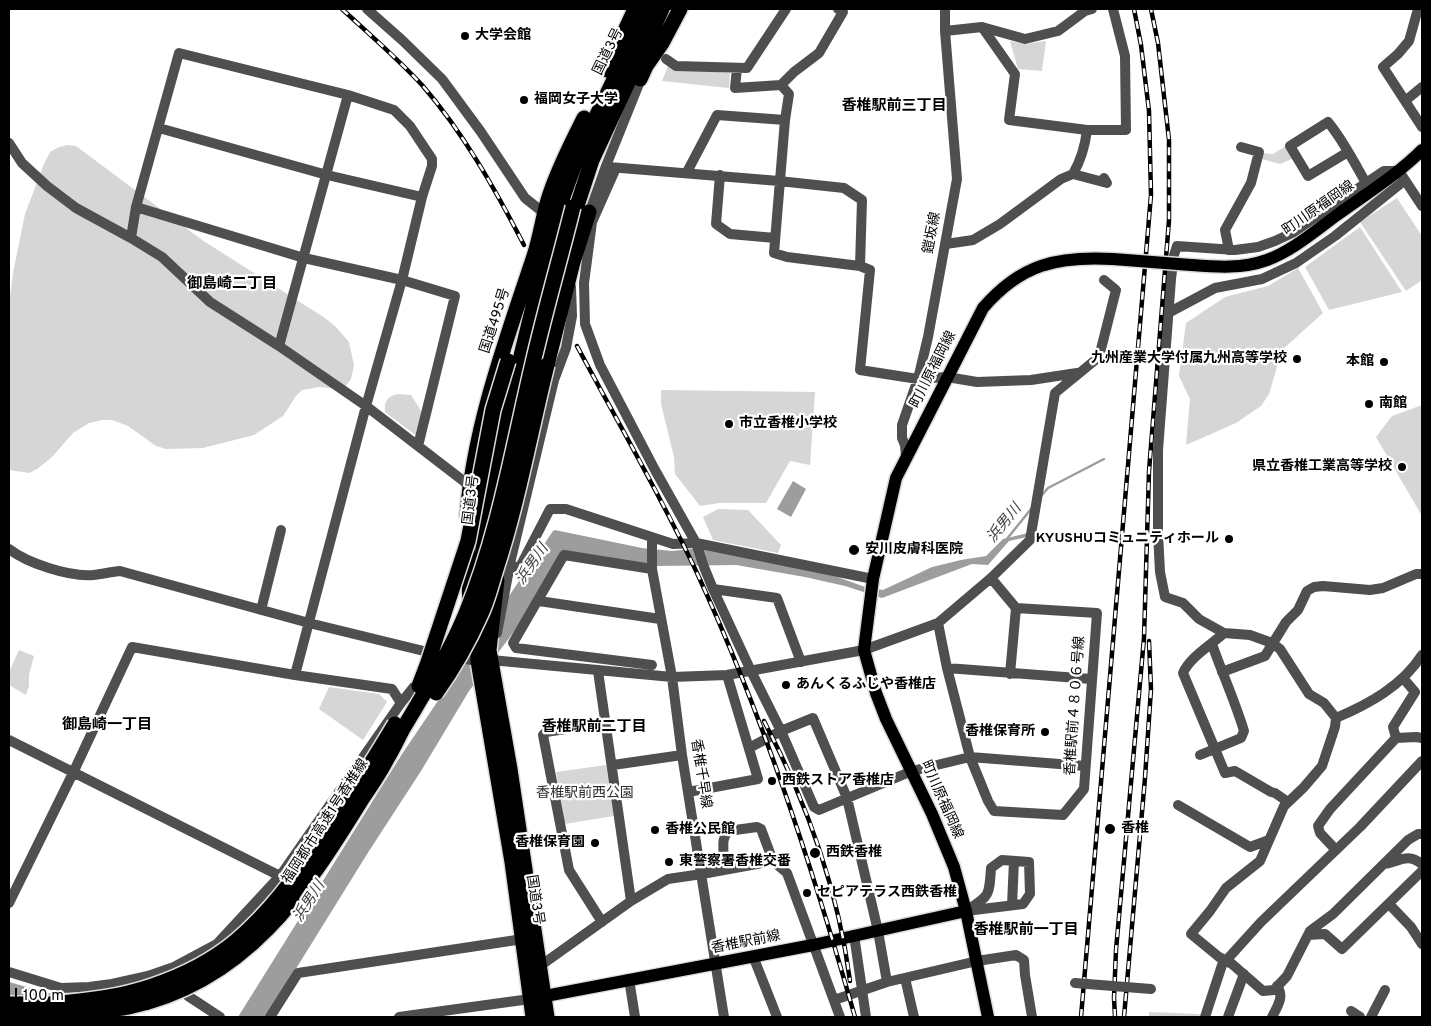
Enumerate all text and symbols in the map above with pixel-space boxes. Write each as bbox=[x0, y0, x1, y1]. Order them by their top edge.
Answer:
street label: 国道3号 bbox=[590, 26, 628, 78]
place label: 大学会館 bbox=[475, 28, 531, 44]
marker: 大学会館 bbox=[459, 30, 471, 42]
place label: 福岡女子大学 bbox=[534, 92, 618, 108]
marker: 福岡女子大学 bbox=[518, 94, 530, 106]
district label: 香椎駅前三丁目 bbox=[842, 98, 946, 116]
street label: 町川原福岡線 bbox=[1280, 178, 1358, 240]
street label: 鎧坂線 bbox=[921, 211, 945, 255]
district label: 御島崎二丁目 bbox=[187, 276, 277, 294]
street label: 国道495号 bbox=[478, 286, 514, 356]
street label: 町川原福岡線 bbox=[907, 329, 961, 411]
place label: 九州産業大学付属九州高等学校 bbox=[1091, 351, 1287, 367]
marker: 九州産業大学付属九州高等学校 bbox=[1291, 353, 1303, 365]
place label: 本館 bbox=[1346, 354, 1374, 370]
marker: 本館 bbox=[1378, 356, 1390, 368]
place label: 南館 bbox=[1379, 396, 1407, 412]
marker: 南館 bbox=[1363, 398, 1375, 410]
place label: 市立香椎小学校 bbox=[739, 416, 837, 432]
marker: 市立香椎小学校 bbox=[723, 418, 735, 430]
place label: 県立香椎工業高等学校 bbox=[1252, 459, 1392, 475]
marker: 県立香椎工業高等学校 bbox=[1396, 461, 1408, 473]
street label: 国道3号 bbox=[461, 474, 483, 526]
water label: 浜男川 bbox=[984, 501, 1026, 547]
place label: KYUSHUコミュニティホール bbox=[1036, 531, 1219, 547]
marker: KYUSHUコミュニティホール bbox=[1223, 533, 1235, 545]
water label: 浜男川 bbox=[513, 541, 553, 589]
place label: 安川皮膚科医院 bbox=[865, 542, 963, 558]
marker: 安川皮膚科医院 bbox=[847, 543, 861, 557]
street label: 香椎駅前４８０６号線 bbox=[1063, 636, 1089, 776]
place label: あんくるふじや香椎店 bbox=[796, 677, 936, 693]
marker: あんくるふじや香椎店 bbox=[780, 679, 792, 691]
district label: 御島崎一丁目 bbox=[62, 717, 152, 735]
district label: 香椎駅前二丁目 bbox=[542, 719, 646, 737]
place label: 香椎保育所 bbox=[965, 724, 1035, 740]
marker: 香椎保育所 bbox=[1039, 726, 1051, 738]
street label: 香椎千早線 bbox=[686, 738, 714, 810]
street label: 福岡都市高速1号香椎線 bbox=[279, 757, 373, 887]
street label: 町川原福岡線 bbox=[916, 758, 966, 842]
place label: 西鉄ストア香椎店 bbox=[782, 773, 894, 789]
marker: 西鉄ストア香椎店 bbox=[766, 775, 778, 787]
park label: 香椎駅前西公園 bbox=[536, 786, 634, 802]
place label: 香椎 bbox=[1121, 821, 1149, 837]
place label: 香椎公民館 bbox=[665, 822, 735, 838]
marker: 香椎 bbox=[1103, 822, 1117, 836]
marker: 香椎公民館 bbox=[649, 824, 661, 836]
place label: 香椎保育園 bbox=[515, 835, 585, 851]
marker: 香椎保育園 bbox=[589, 837, 601, 849]
place label: 西鉄香椎 bbox=[826, 845, 882, 861]
marker: 西鉄香椎 bbox=[808, 846, 822, 860]
place label: 東警察署香椎交番 bbox=[679, 854, 791, 870]
marker: 東警察署香椎交番 bbox=[663, 856, 675, 868]
street label: 国道3号 bbox=[522, 874, 546, 926]
water label: 浜男川 bbox=[290, 878, 330, 926]
place label: セピアテラス西鉄香椎 bbox=[817, 885, 957, 901]
marker: セピアテラス西鉄香椎 bbox=[801, 887, 813, 899]
district label: 香椎駅前一丁目 bbox=[974, 922, 1078, 940]
street label: 香椎駅前線 bbox=[710, 928, 782, 958]
scale bar bbox=[18, 978, 151, 1010]
text: 100 m bbox=[23, 987, 64, 1006]

